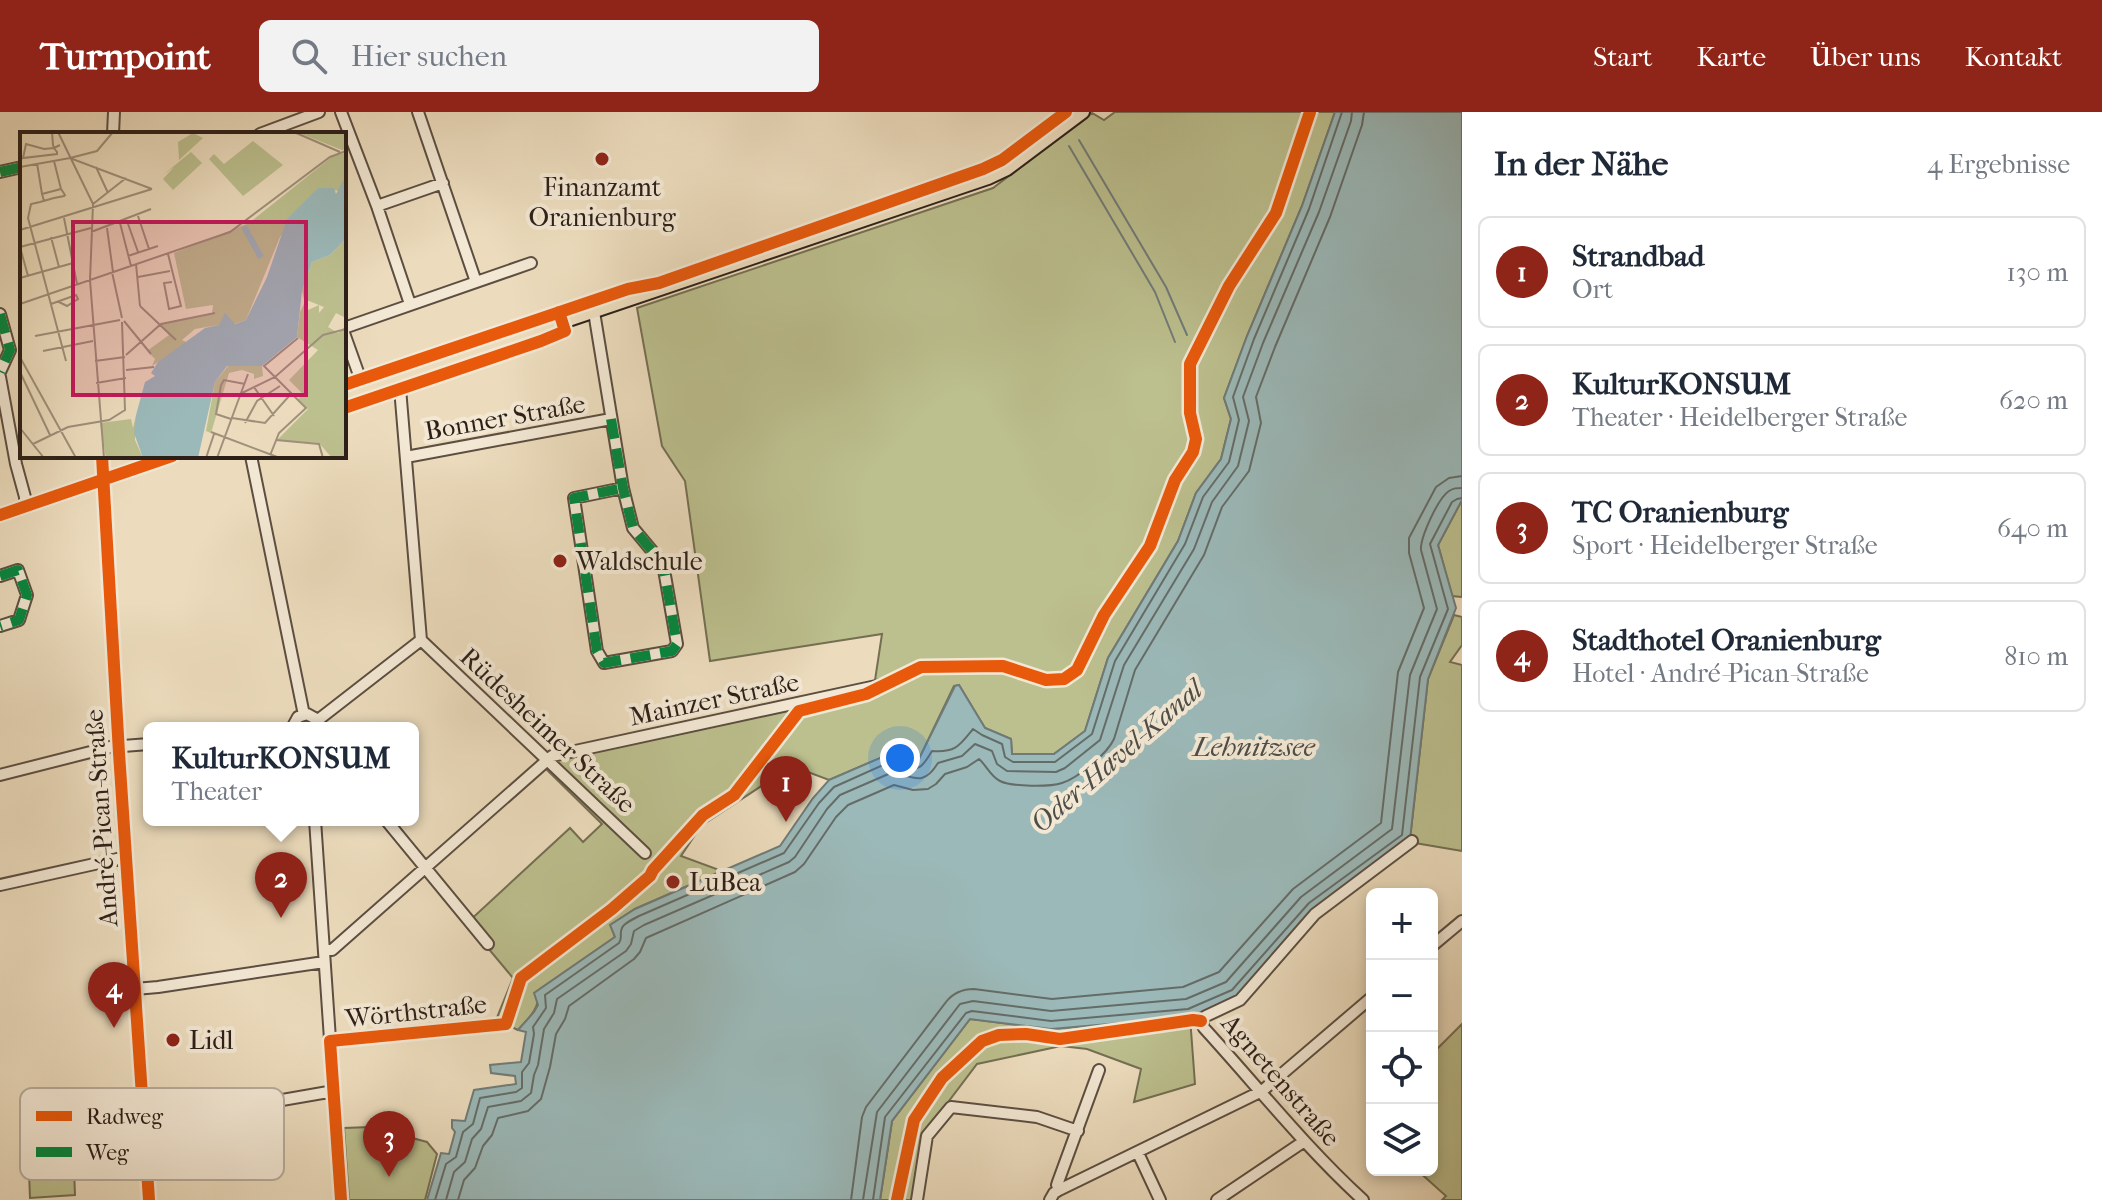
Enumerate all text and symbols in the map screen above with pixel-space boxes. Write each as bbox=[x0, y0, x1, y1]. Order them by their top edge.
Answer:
search box bbox=[259, 20, 819, 92]
text: Turnpoint bbox=[40, 34, 211, 79]
icon: search bbox=[287, 34, 331, 78]
text: Hier suchen bbox=[351, 39, 507, 74]
text: Start bbox=[1593, 40, 1653, 73]
text: Karte bbox=[1697, 40, 1766, 73]
text: Über uns bbox=[1810, 40, 1921, 73]
text: Kontakt bbox=[1965, 40, 2062, 73]
inset map bbox=[20, 132, 346, 458]
text: In der Nähe bbox=[1494, 144, 1668, 184]
text: 4 Ergebnisse bbox=[1927, 149, 2070, 180]
marker: Finanzamt Oranienburg bbox=[593, 150, 611, 168]
place label: Finanzamt Oranienburg bbox=[528, 172, 677, 233]
text: Strandbad bbox=[1572, 239, 1704, 274]
text: 1 bbox=[1517, 257, 1527, 288]
text: 130 m bbox=[2007, 257, 2068, 288]
text: Ort bbox=[1572, 274, 1613, 305]
text: KulturKONSUM bbox=[1572, 367, 1791, 402]
text: 2 bbox=[1515, 385, 1529, 416]
text: 620 m bbox=[1999, 385, 2068, 416]
street label: Bonner Straße bbox=[422, 388, 588, 447]
text: Theater · Heidelberger Straße bbox=[1572, 402, 1907, 433]
text: TC Oranienburg bbox=[1572, 495, 1789, 530]
text: 3 bbox=[1517, 513, 1527, 544]
text: 640 m bbox=[1997, 513, 2068, 544]
text: Sport · Heidelberger Straße bbox=[1572, 530, 1878, 561]
place label: Waldschule bbox=[575, 546, 703, 577]
marker: Waldschule bbox=[551, 552, 569, 570]
text: Stadthotel Oranienburg bbox=[1572, 623, 1881, 658]
street label: Rüdesheimer Straße bbox=[454, 641, 642, 820]
text: 4 bbox=[1514, 641, 1530, 672]
text: 810 m bbox=[2004, 641, 2068, 672]
text: Hotel · André-Pican-Straße bbox=[1572, 658, 1869, 689]
street label: Mainzer Straße bbox=[627, 666, 802, 733]
water label: Oder-Havel-Kanal bbox=[1024, 671, 1211, 840]
street label: André-Pican-Straße bbox=[78, 708, 125, 929]
popup bbox=[143, 722, 419, 826]
water label: Lehnitzsee bbox=[1191, 730, 1316, 763]
your location bbox=[880, 738, 920, 778]
text: KulturKONSUM bbox=[172, 741, 390, 776]
pin: 1 bbox=[760, 756, 812, 822]
text: Theater bbox=[172, 776, 262, 807]
pin: 2 bbox=[255, 852, 307, 918]
place label: LuBea bbox=[689, 867, 762, 898]
marker: LuBea bbox=[664, 873, 682, 891]
map controls bbox=[1366, 888, 1438, 1176]
button: + bbox=[1366, 888, 1438, 960]
button: − bbox=[1366, 960, 1438, 1032]
pin: 4 bbox=[88, 962, 140, 1028]
street label: Wörthstraße bbox=[343, 989, 488, 1034]
street label: Agnetenstraße bbox=[1214, 1007, 1347, 1153]
place label: Lidl bbox=[189, 1025, 234, 1056]
marker: Lidl bbox=[164, 1031, 182, 1049]
button: locate bbox=[1366, 1032, 1438, 1104]
legend bbox=[20, 1088, 284, 1180]
text: Radweg bbox=[86, 1104, 163, 1130]
button: layers bbox=[1366, 1104, 1438, 1176]
pin: 3 bbox=[363, 1111, 415, 1177]
text: Weg bbox=[85, 1140, 129, 1166]

